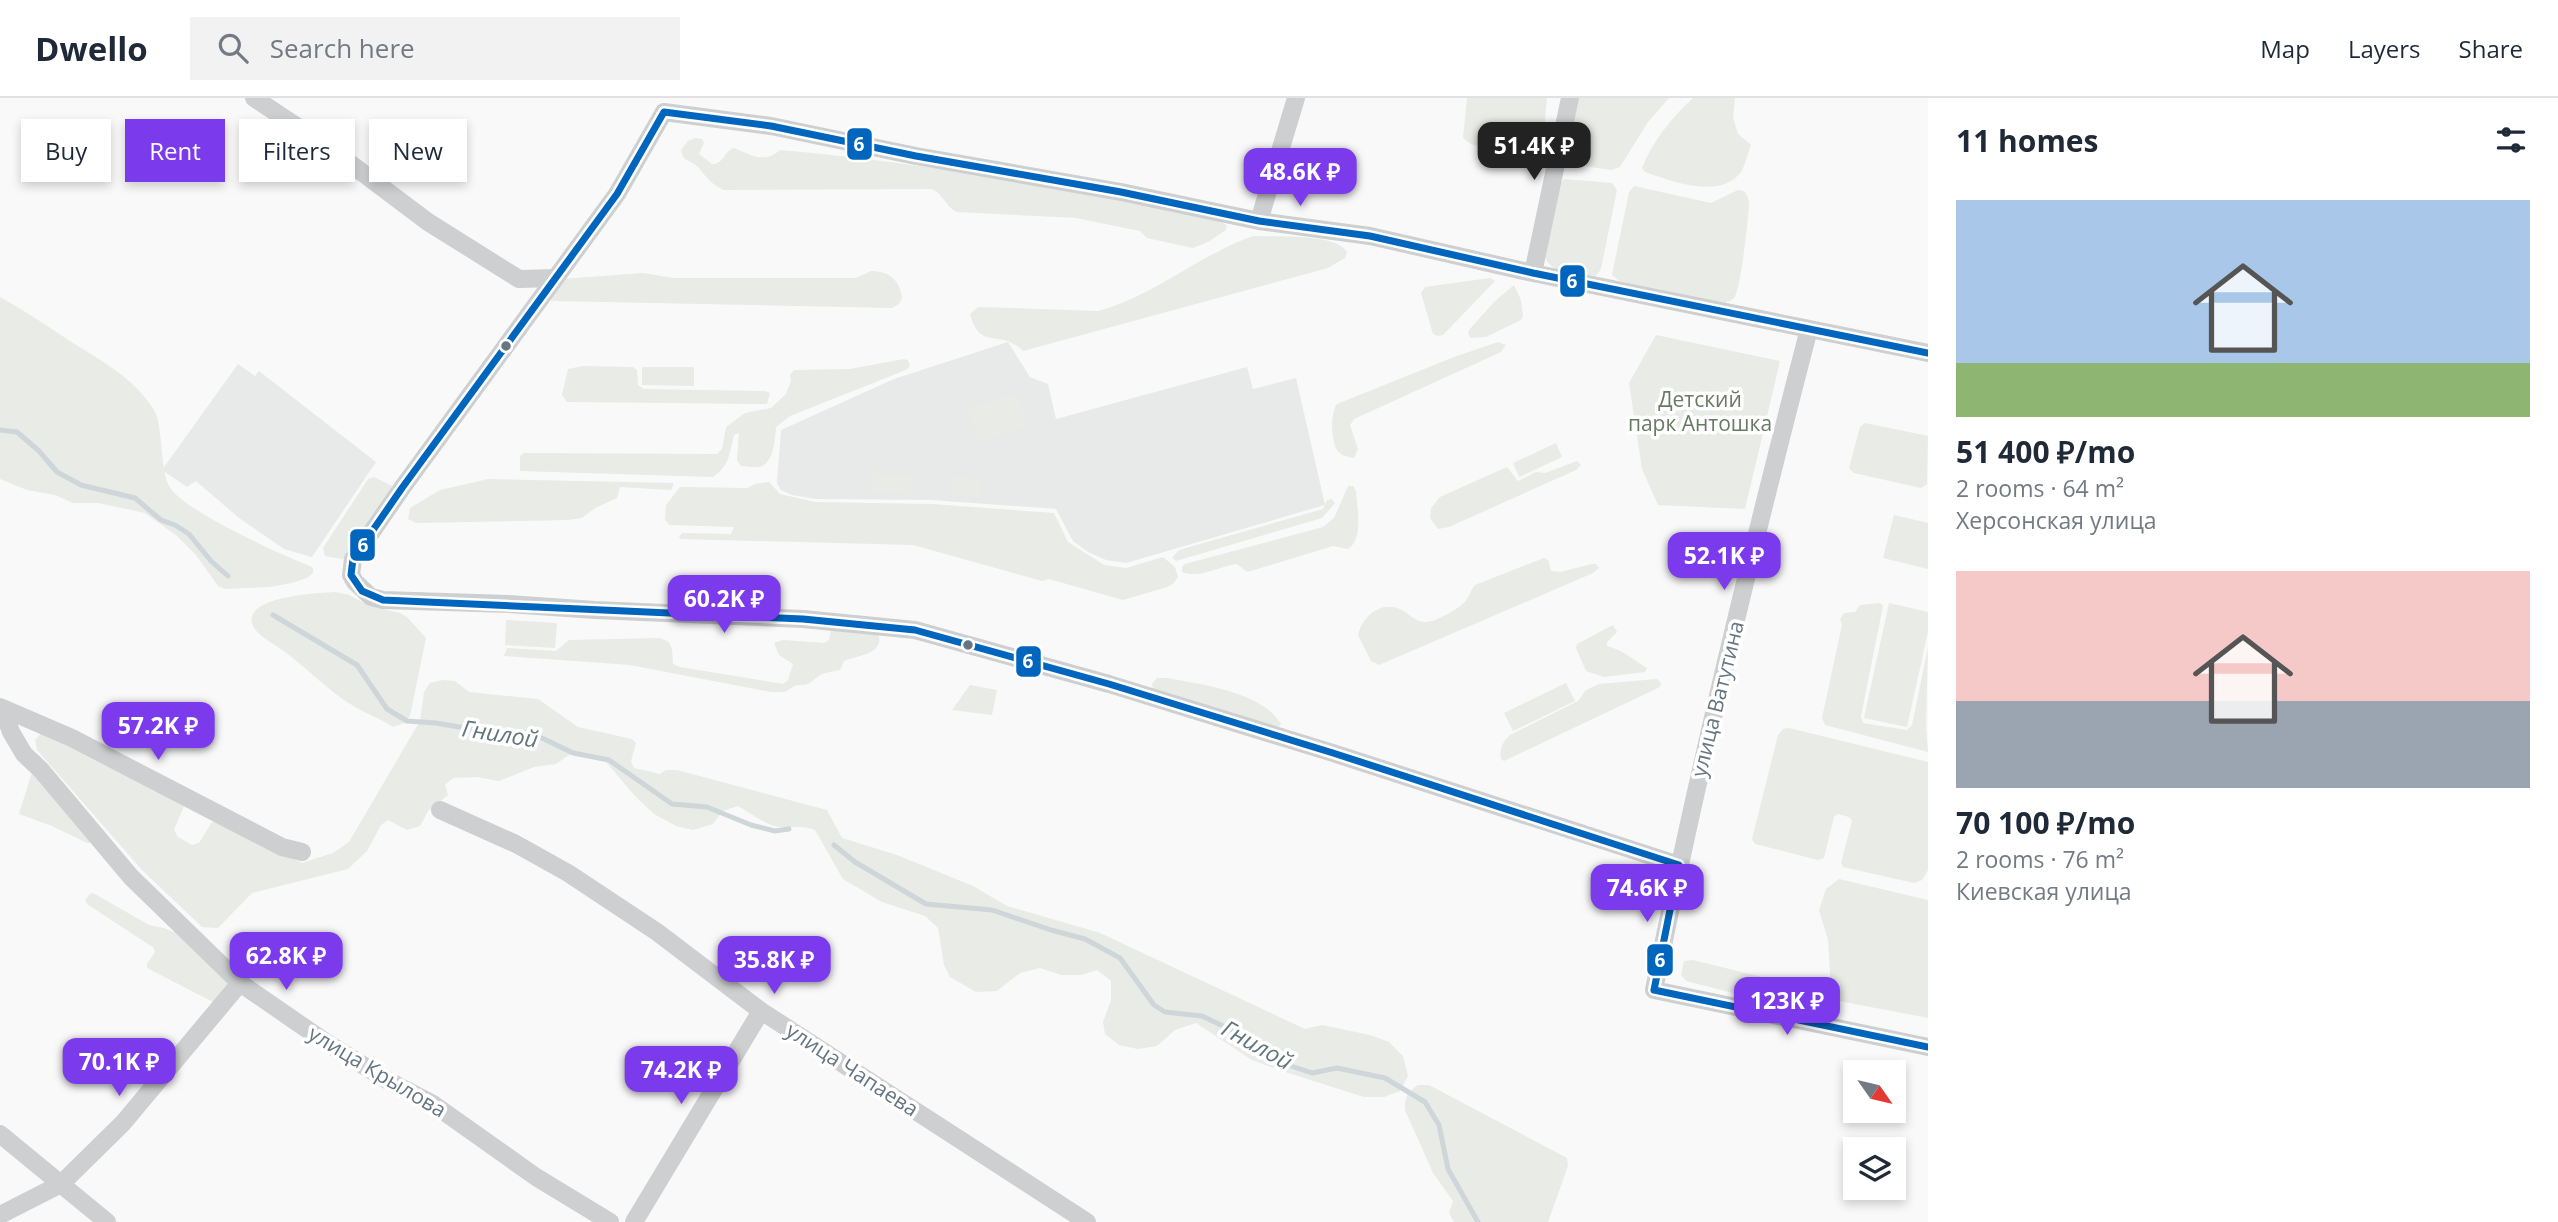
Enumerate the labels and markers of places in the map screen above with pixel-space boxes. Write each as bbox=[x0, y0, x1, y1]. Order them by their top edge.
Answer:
pin: 51.4K ₽ bbox=[1469, 122, 1599, 182]
pin: 48.6K ₽ bbox=[1235, 148, 1365, 208]
unlabelled marker bbox=[499, 339, 513, 353]
pin: 52.1K ₽ bbox=[1659, 532, 1789, 592]
pin: 60.2K ₽ bbox=[659, 575, 789, 635]
unlabelled marker bbox=[961, 638, 975, 652]
pin: 57.2K ₽ bbox=[93, 702, 223, 762]
pin: 74.6K ₽ bbox=[1582, 864, 1712, 924]
pin: 62.8K ₽ bbox=[221, 932, 351, 992]
pin: 35.8K ₽ bbox=[709, 936, 839, 996]
pin: 123K ₽ bbox=[1730, 978, 1844, 1037]
pin: 70.1K ₽ bbox=[54, 1038, 184, 1098]
pin: 74.2K ₽ bbox=[616, 1046, 746, 1106]

